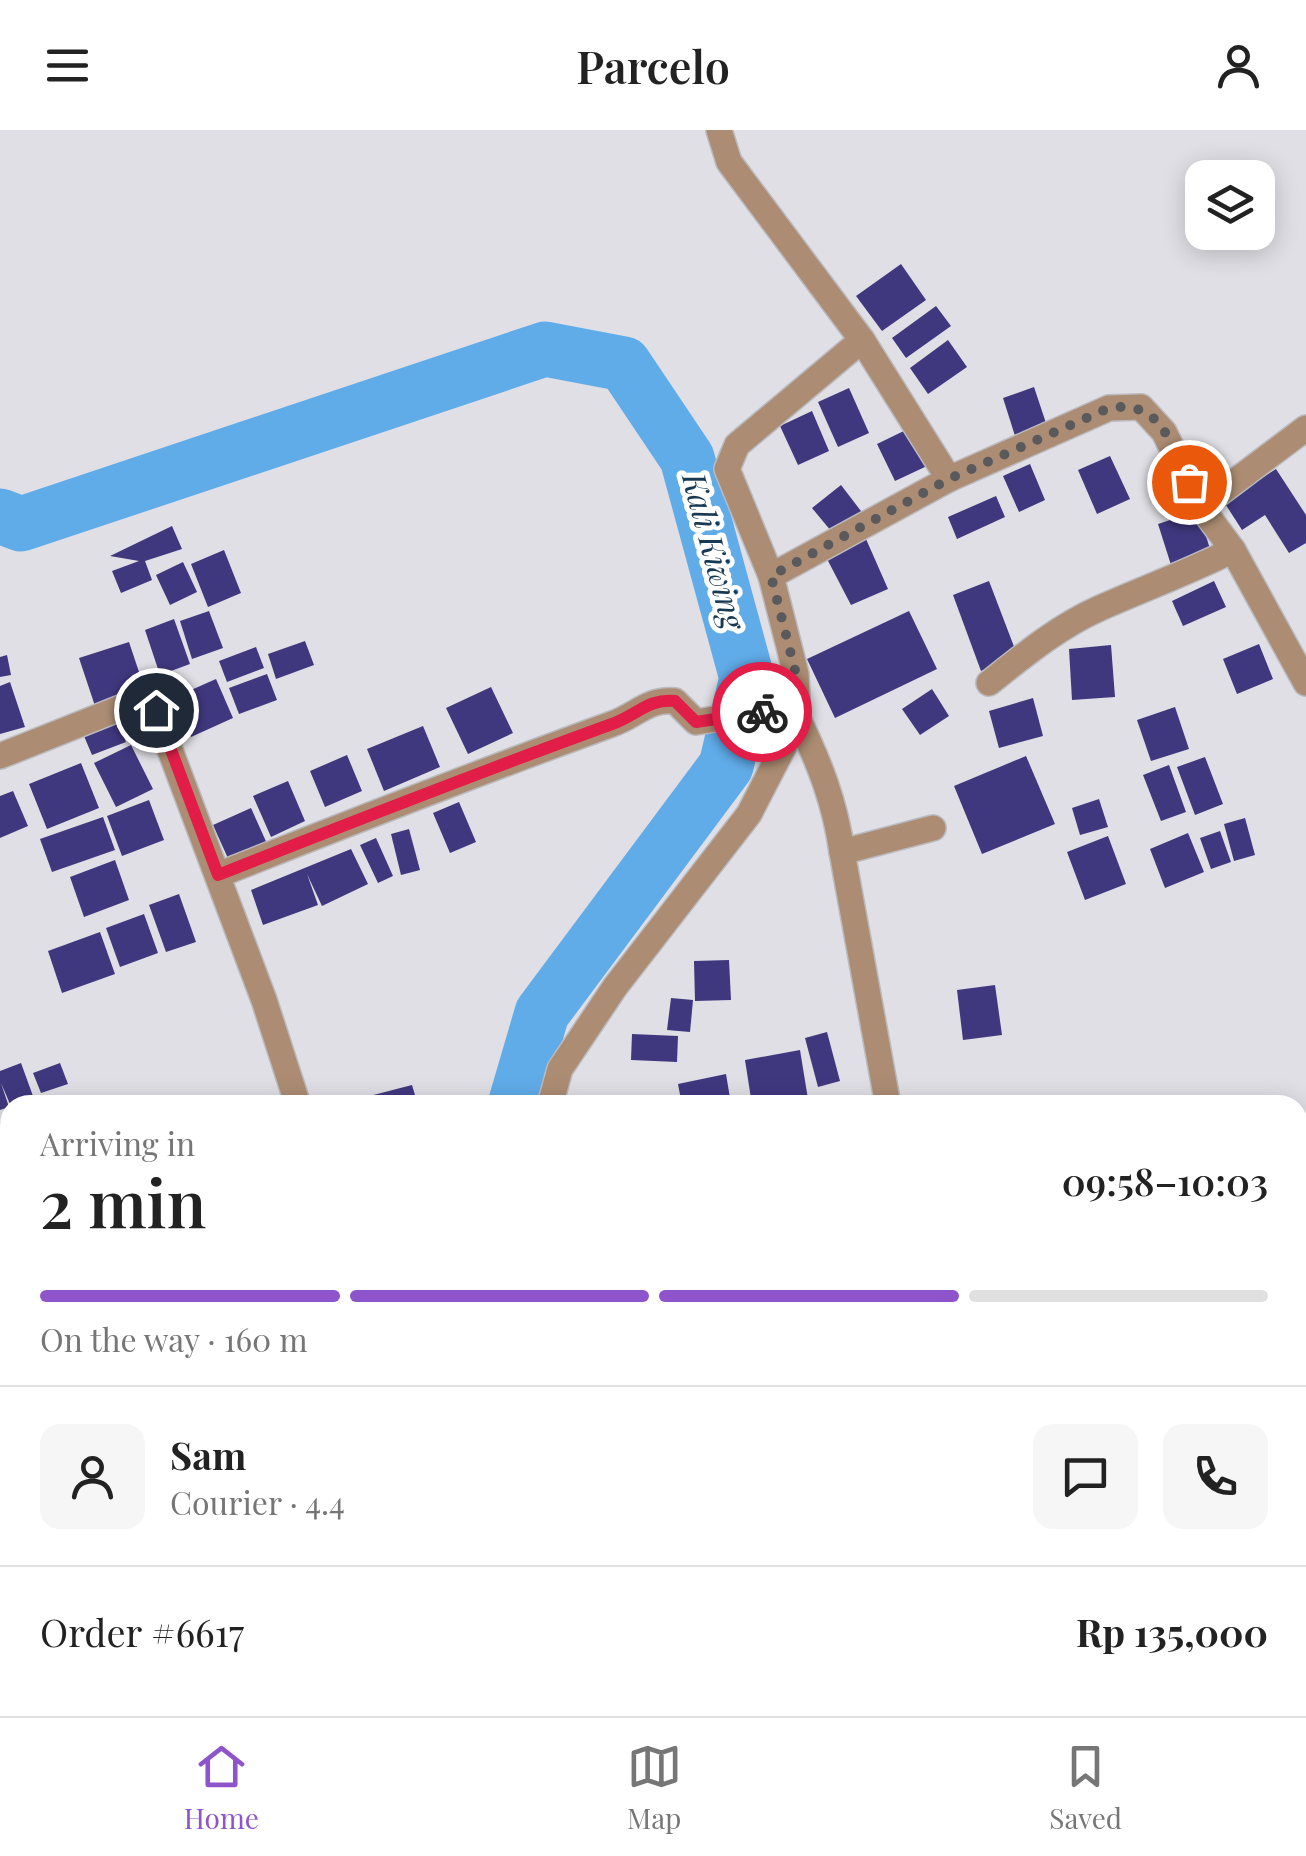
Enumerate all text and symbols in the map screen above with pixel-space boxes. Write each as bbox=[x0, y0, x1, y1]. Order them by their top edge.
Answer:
text: Parcelo bbox=[576, 35, 730, 95]
icon: menu bbox=[40, 38, 95, 93]
icon: person bbox=[1211, 38, 1266, 93]
map controls bbox=[1185, 160, 1275, 250]
button: layers bbox=[1185, 160, 1275, 250]
pin bbox=[1147, 440, 1232, 525]
icon: bag bbox=[1162, 455, 1217, 510]
water label: Kali Kiwing bbox=[673, 466, 758, 636]
courier bbox=[712, 662, 812, 762]
pin bbox=[114, 668, 199, 753]
icon: home bbox=[129, 683, 184, 738]
icon: bike bbox=[735, 685, 790, 740]
text: Arriving in bbox=[40, 1121, 195, 1164]
text: 09:58–10:03 bbox=[1062, 1155, 1268, 1206]
text: 2 min bbox=[40, 1158, 206, 1244]
text: On the way · 160 m bbox=[40, 1317, 308, 1360]
button: person bbox=[40, 1424, 145, 1529]
button: chat bbox=[1033, 1424, 1138, 1529]
button: phone bbox=[1163, 1424, 1268, 1529]
text: Sam bbox=[170, 1429, 246, 1480]
text: Courier · 4.4 bbox=[170, 1480, 345, 1523]
text: Order #6617 bbox=[40, 1606, 244, 1657]
text: Rp 135,000 bbox=[1076, 1606, 1268, 1657]
tab: Home bbox=[184, 1739, 259, 1836]
tab: Map bbox=[627, 1739, 682, 1836]
tab: Saved bbox=[1049, 1739, 1122, 1836]

